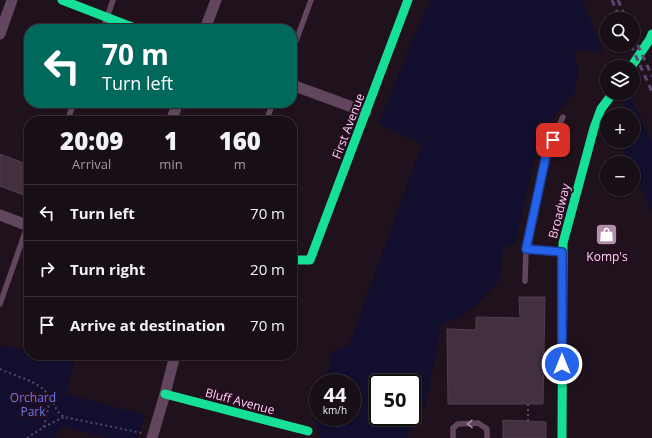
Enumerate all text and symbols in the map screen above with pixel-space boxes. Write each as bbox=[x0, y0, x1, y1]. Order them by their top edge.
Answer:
map controls bbox=[600, 12, 640, 196]
button: search bbox=[600, 12, 640, 52]
text: 70 m bbox=[102, 35, 169, 73]
icon: left bbox=[36, 40, 88, 92]
button: layers bbox=[600, 60, 640, 100]
text: Turn left bbox=[102, 71, 173, 95]
street label: First Avenue bbox=[328, 90, 368, 161]
button: + bbox=[600, 108, 640, 148]
pin bbox=[536, 123, 570, 157]
text: 20:09 bbox=[60, 124, 123, 157]
text: 1 bbox=[164, 124, 178, 157]
text: 160 bbox=[219, 124, 261, 157]
icon: arrive bbox=[542, 129, 564, 151]
text: Arrival bbox=[72, 155, 111, 173]
text: min bbox=[159, 155, 183, 173]
text: m bbox=[234, 155, 246, 173]
button: − bbox=[600, 156, 640, 196]
street label: Broadway bbox=[544, 181, 574, 240]
icon: left bbox=[36, 202, 58, 224]
text: Turn left bbox=[70, 203, 135, 223]
text: 70 m bbox=[250, 203, 285, 223]
shop icon: Komp's bbox=[594, 222, 620, 248]
place label: Komp's bbox=[586, 248, 628, 265]
icon: right bbox=[36, 258, 58, 280]
text: Turn right bbox=[70, 259, 145, 279]
text: 20 m bbox=[250, 259, 285, 279]
icon: arrive bbox=[36, 314, 58, 336]
text: Arrive at destination bbox=[70, 315, 225, 335]
text: 70 m bbox=[250, 315, 285, 335]
position arrow bbox=[541, 343, 583, 385]
speed limit sign: 50 bbox=[369, 374, 421, 426]
text: 44 bbox=[324, 381, 346, 408]
street label: Bluff Avenue bbox=[203, 384, 277, 418]
park label: Orchard Park bbox=[10, 389, 56, 420]
text: km/h bbox=[323, 403, 347, 417]
one-way arrow bbox=[467, 419, 473, 428]

